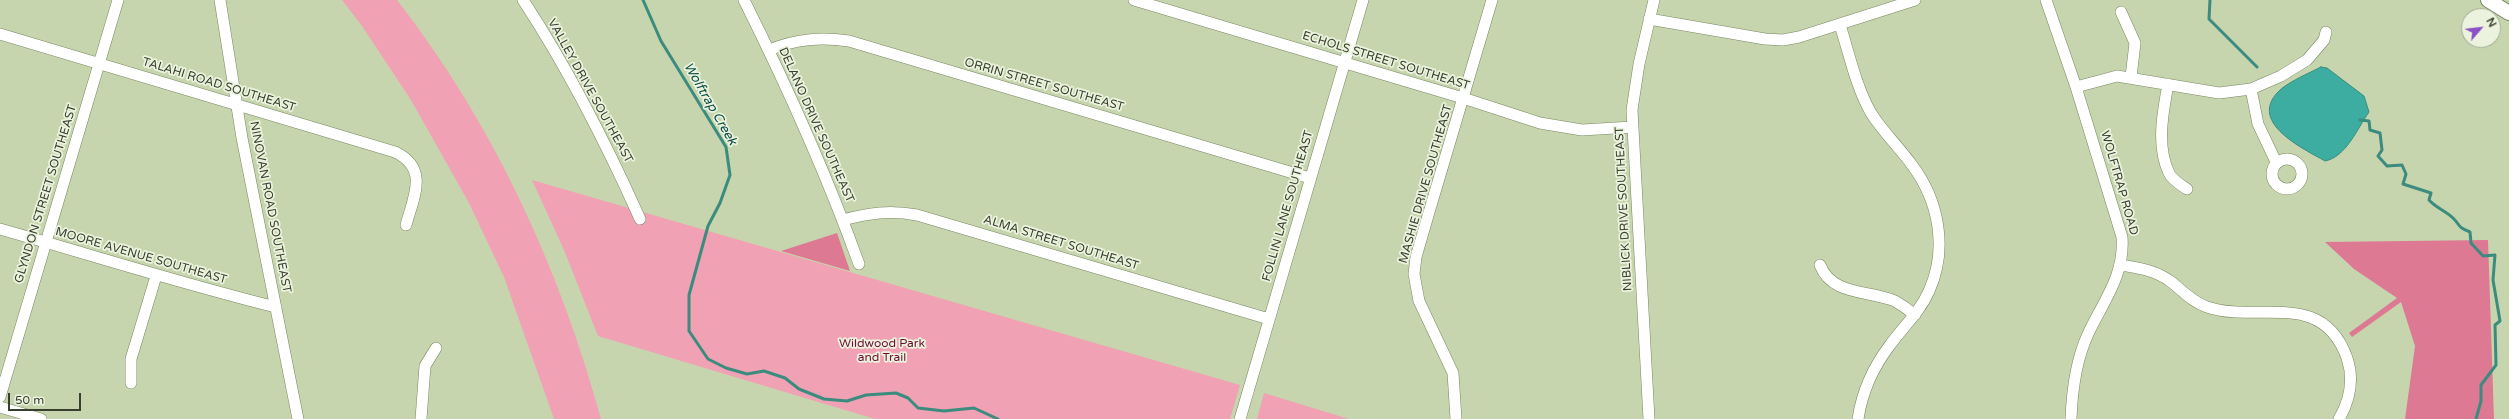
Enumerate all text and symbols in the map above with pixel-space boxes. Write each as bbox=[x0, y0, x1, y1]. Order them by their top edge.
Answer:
north arrow bbox=[2461, 8, 2501, 48]
street label: VALLEY DRIVE SOUTHEAST bbox=[544, 16, 636, 166]
text: N bbox=[2483, 16, 2499, 30]
street label: ECHOLS STREET SOUTHEAST bbox=[1301, 29, 1471, 93]
street label: DELANO DRIVE SOUTHEAST bbox=[775, 45, 857, 205]
street label: TALAHI ROAD SOUTHEAST bbox=[141, 55, 297, 115]
street label: ORRIN STREET SOUTHEAST bbox=[963, 55, 1125, 115]
water label: Wolftrap Creek bbox=[680, 60, 740, 148]
street label: GLYNDON STREET SOUTHEAST bbox=[12, 103, 80, 285]
street label: MASHIE DRIVE SOUTHEAST bbox=[1396, 103, 1456, 265]
street label: NINOVAN ROAD SOUTHEAST bbox=[246, 120, 294, 294]
street label: NIBLICK DRIVE SOUTHEAST bbox=[1612, 126, 1636, 292]
street label: FOLLIN LANE SOUTHEAST bbox=[1260, 129, 1316, 283]
street label: WOLFTRAP ROAD bbox=[2097, 129, 2141, 237]
street label: ALMA STREET SOUTHEAST bbox=[982, 213, 1140, 273]
street label: MOORE AVENUE SOUTHEAST bbox=[54, 225, 228, 287]
park label: Wildwood Park and Trail bbox=[839, 337, 925, 365]
scale bar bbox=[10, 385, 83, 411]
text: 50 m bbox=[15, 393, 44, 407]

